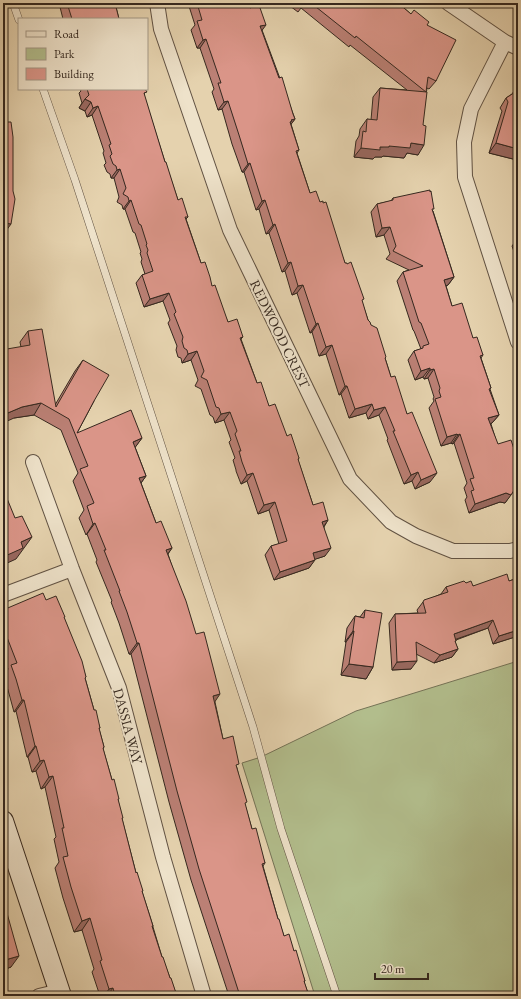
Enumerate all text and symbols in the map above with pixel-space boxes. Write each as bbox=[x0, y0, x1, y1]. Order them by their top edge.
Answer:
legend bbox=[18, 18, 148, 90]
text: Road bbox=[54, 26, 80, 42]
text: Park bbox=[54, 46, 75, 62]
text: Building bbox=[54, 66, 95, 82]
street label: REDWOOD CREST bbox=[246, 277, 314, 392]
street label: DASSIA WAY bbox=[109, 686, 147, 767]
scale bar bbox=[375, 955, 428, 981]
text: 20 m bbox=[381, 961, 405, 977]

